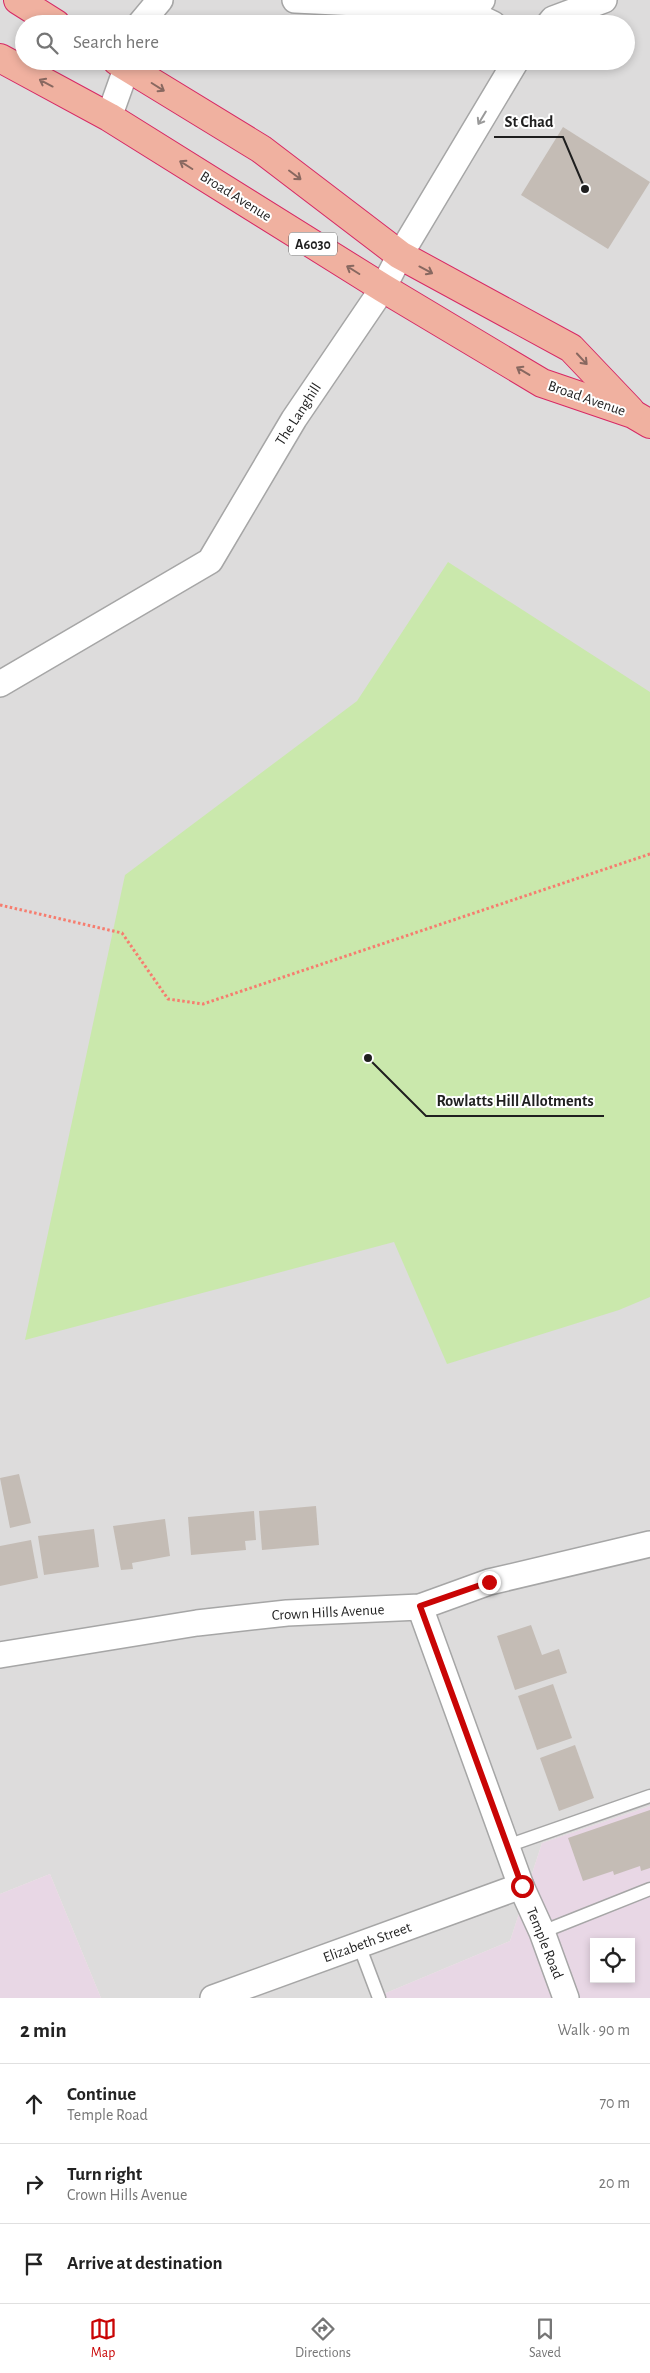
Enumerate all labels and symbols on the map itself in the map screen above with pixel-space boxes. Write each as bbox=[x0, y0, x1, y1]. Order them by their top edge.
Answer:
one-way arrow bbox=[39, 77, 54, 87]
one-way arrow bbox=[151, 82, 165, 92]
callout: St Chad bbox=[494, 106, 563, 137]
one-way arrow bbox=[476, 111, 486, 125]
text: St Chad bbox=[505, 114, 554, 130]
one-way arrow bbox=[179, 159, 193, 170]
street label: Broad Avenue bbox=[197, 169, 274, 224]
one-way arrow bbox=[288, 170, 301, 181]
road number: A6030 bbox=[289, 232, 337, 255]
one-way arrow bbox=[347, 264, 361, 274]
one-way arrow bbox=[419, 265, 434, 275]
one-way arrow bbox=[576, 353, 588, 366]
one-way arrow bbox=[516, 366, 530, 376]
street label: Broad Avenue bbox=[546, 378, 628, 419]
street label: The Langhill bbox=[273, 380, 324, 448]
callout: Rowlatts Hill Allotments bbox=[426, 1085, 604, 1116]
text: Rowlatts Hill Allotments bbox=[436, 1093, 594, 1109]
route end bbox=[478, 1571, 501, 1594]
street label: Crown Hills Avenue bbox=[271, 1602, 385, 1623]
route start bbox=[511, 1875, 534, 1898]
street label: Temple Road bbox=[523, 1905, 566, 1981]
street label: Elizabeth Street bbox=[321, 1920, 413, 1965]

